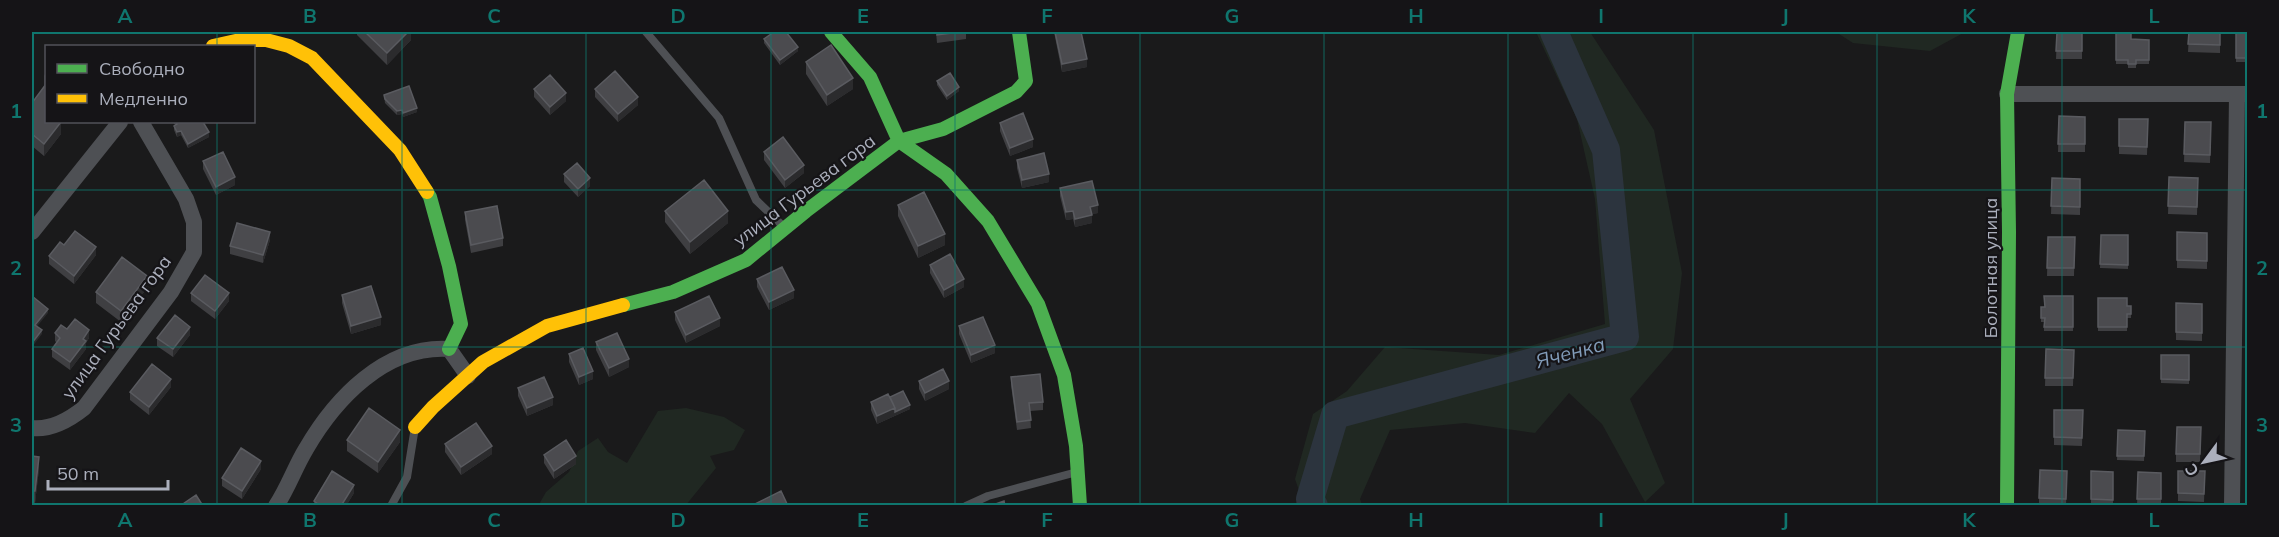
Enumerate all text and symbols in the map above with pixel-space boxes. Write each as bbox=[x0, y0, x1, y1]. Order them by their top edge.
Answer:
text: A bbox=[118, 3, 133, 28]
text: B bbox=[303, 3, 317, 28]
text: C bbox=[487, 3, 501, 28]
text: D bbox=[670, 3, 686, 28]
text: E bbox=[857, 3, 869, 28]
text: F bbox=[1041, 3, 1053, 28]
text: G bbox=[1225, 3, 1239, 28]
text: H bbox=[1408, 3, 1424, 28]
text: I bbox=[1598, 3, 1604, 28]
text: J bbox=[1781, 3, 1789, 28]
text: K bbox=[1962, 3, 1976, 28]
text: L bbox=[2148, 3, 2160, 28]
legend bbox=[45, 45, 255, 123]
text: Свободно bbox=[99, 57, 185, 80]
text: Медленно bbox=[99, 87, 188, 110]
text: 1 bbox=[10, 98, 22, 123]
text: 1 bbox=[2256, 98, 2268, 123]
street label: улица Гурьева гора bbox=[728, 129, 880, 251]
street label: Болотная улица bbox=[1979, 198, 2002, 338]
street label: улица Гурьева гора bbox=[56, 251, 176, 403]
text: 2 bbox=[10, 255, 22, 280]
text: 2 bbox=[2256, 255, 2268, 280]
water label: Яченка bbox=[1531, 331, 1608, 374]
text: 3 bbox=[10, 412, 22, 437]
text: 3 bbox=[2256, 412, 2268, 437]
north arrow bbox=[2174, 432, 2234, 492]
scale bar bbox=[48, 453, 168, 491]
text: С bbox=[2180, 460, 2203, 480]
text: 50 m bbox=[57, 462, 99, 485]
text: A bbox=[118, 507, 133, 532]
text: B bbox=[303, 507, 317, 532]
text: C bbox=[487, 507, 501, 532]
text: D bbox=[670, 507, 686, 532]
text: E bbox=[857, 507, 869, 532]
text: F bbox=[1041, 507, 1053, 532]
text: G bbox=[1225, 507, 1239, 532]
text: H bbox=[1408, 507, 1424, 532]
text: I bbox=[1598, 507, 1604, 532]
text: J bbox=[1781, 507, 1789, 532]
text: K bbox=[1962, 507, 1976, 532]
text: L bbox=[2148, 507, 2160, 532]

